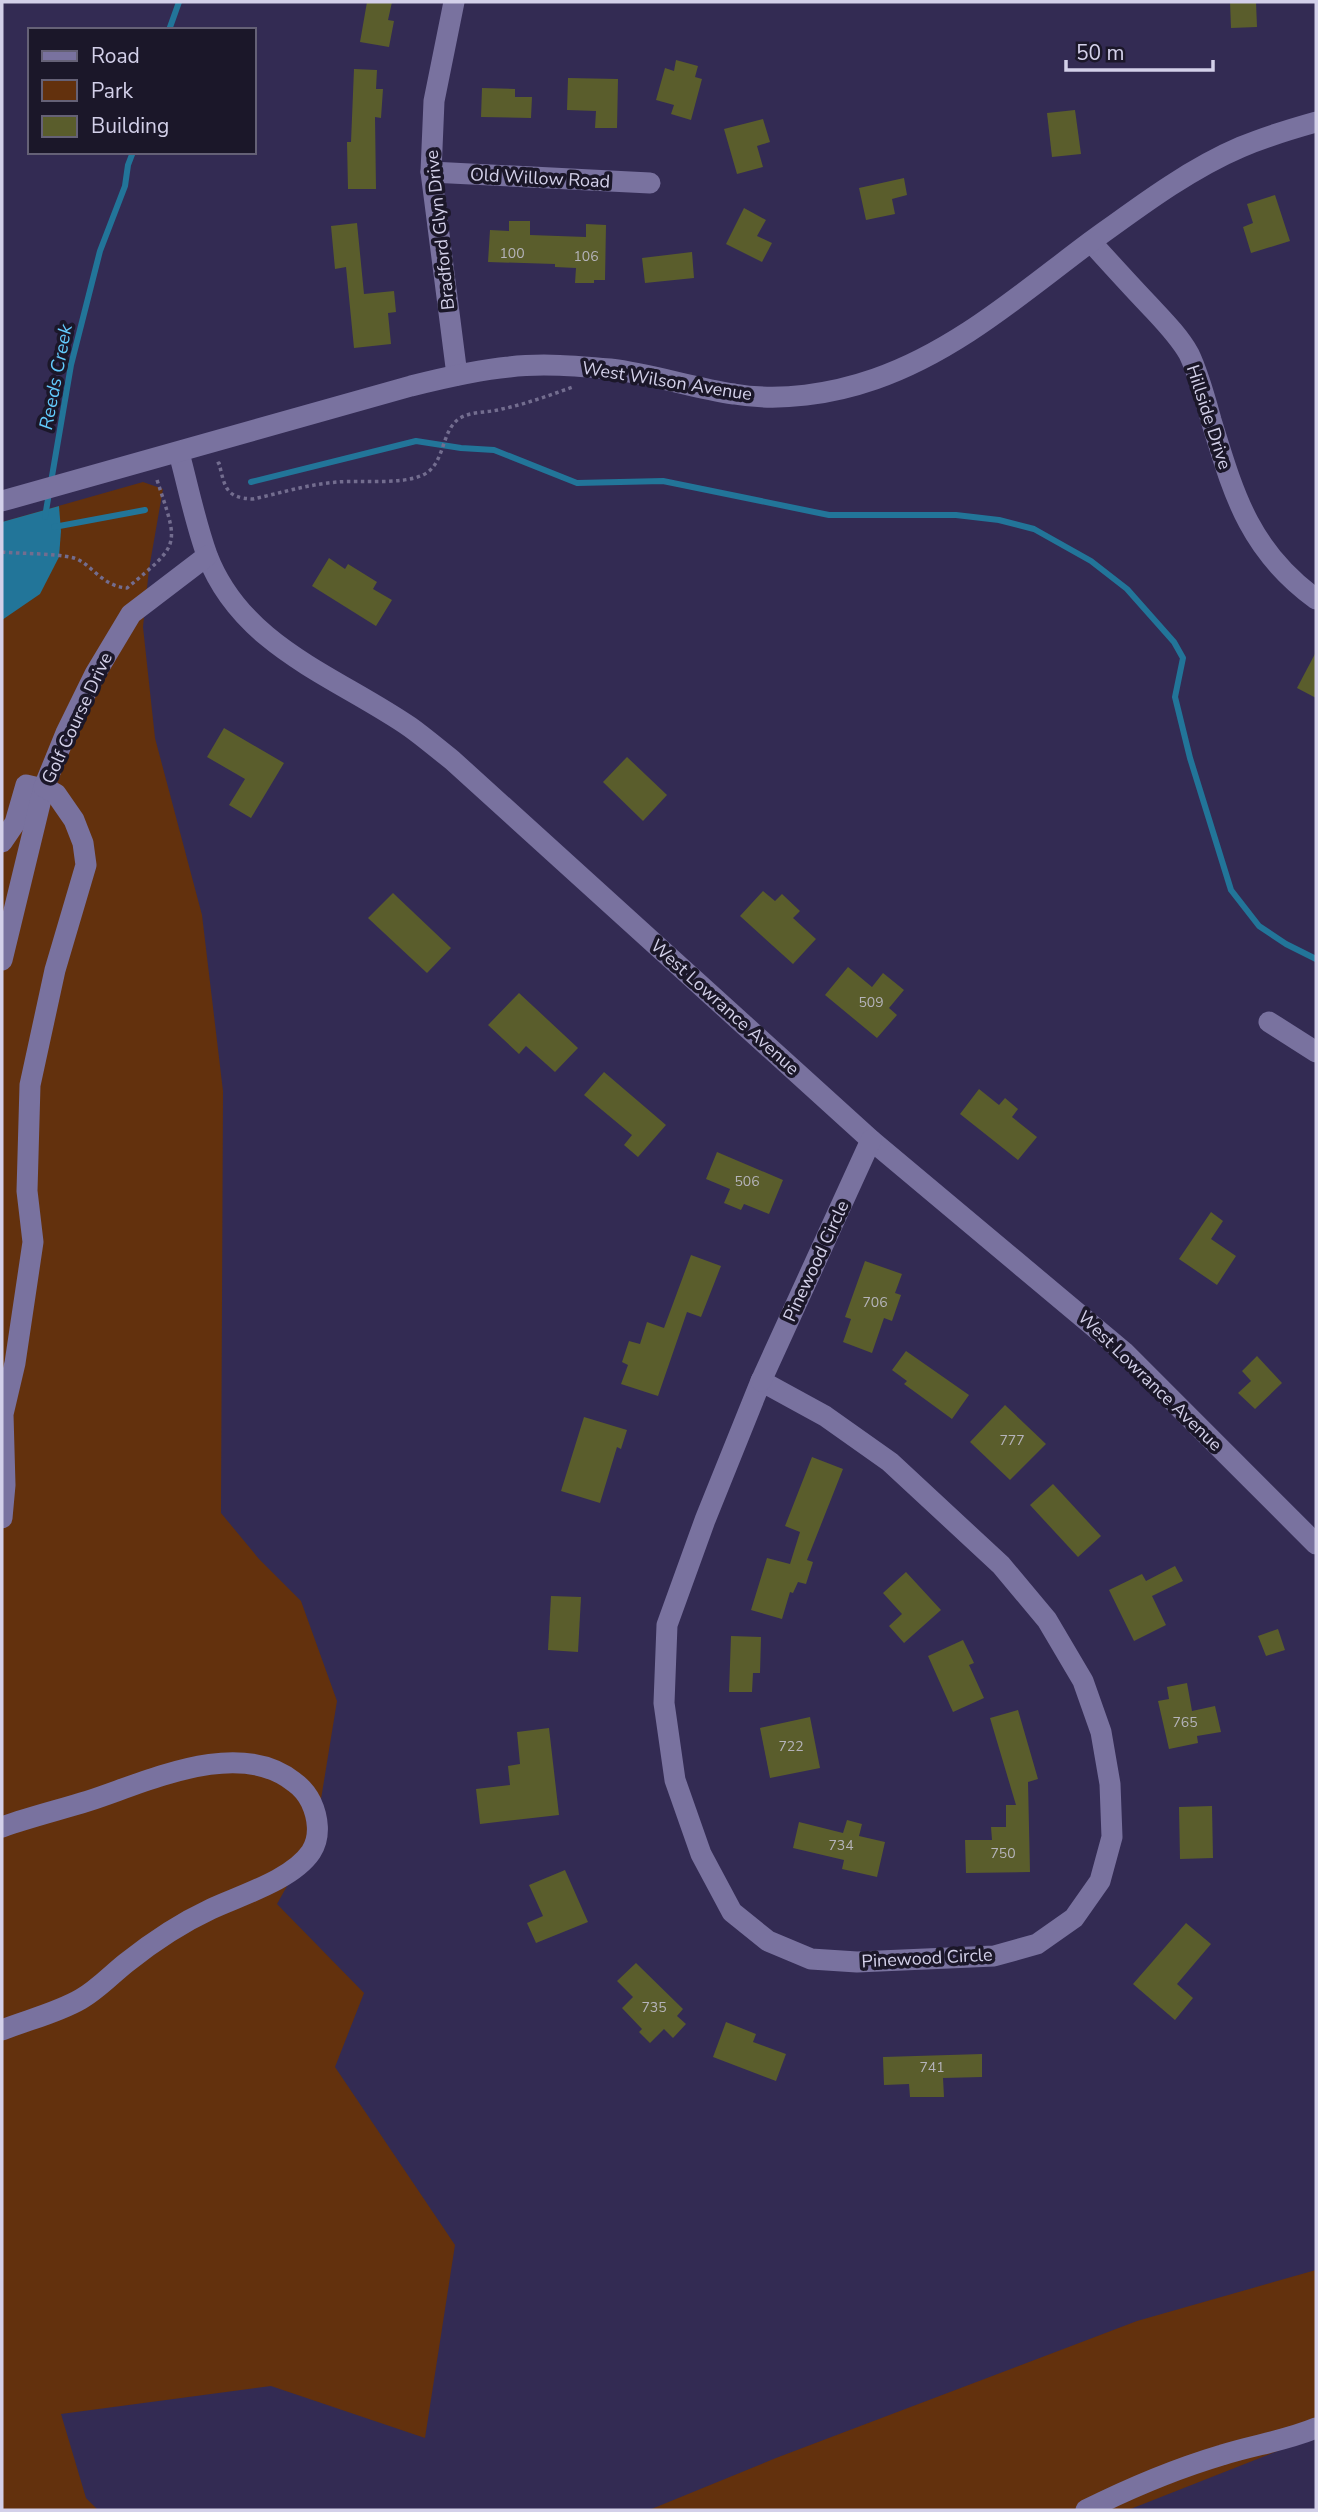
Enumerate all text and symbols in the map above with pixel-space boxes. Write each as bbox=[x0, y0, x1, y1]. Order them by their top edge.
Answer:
legend bbox=[28, 28, 256, 154]
scale bar bbox=[1066, 28, 1213, 72]
text: 50 m bbox=[1076, 39, 1125, 67]
text: Road bbox=[91, 42, 140, 70]
text: Park bbox=[91, 77, 133, 105]
text: Building bbox=[91, 112, 169, 140]
street label: Bradford Glyn Drive bbox=[420, 149, 460, 311]
street label: Old Willow Road bbox=[469, 162, 611, 194]
house number: 100 bbox=[499, 244, 525, 263]
house number: 106 bbox=[573, 247, 599, 266]
water label: Reeds Creek bbox=[33, 322, 79, 432]
street label: West Wilson Avenue bbox=[580, 356, 754, 406]
street label: Hillside Drive bbox=[1181, 362, 1237, 472]
street label: Golf Course Drive bbox=[36, 648, 118, 788]
street label: West Lowrance Avenue bbox=[646, 934, 804, 1080]
house number: 509 bbox=[858, 993, 884, 1012]
house number: 506 bbox=[734, 1172, 760, 1191]
street label: Pinewood Circle bbox=[777, 1196, 855, 1326]
house number: 706 bbox=[862, 1293, 888, 1312]
street label: West Lowrance Avenue bbox=[1073, 1306, 1227, 1456]
house number: 777 bbox=[999, 1431, 1025, 1450]
house number: 765 bbox=[1172, 1713, 1198, 1732]
house number: 722 bbox=[778, 1737, 804, 1756]
house number: 734 bbox=[828, 1836, 854, 1855]
house number: 750 bbox=[990, 1844, 1016, 1863]
street label: Pinewood Circle bbox=[861, 1943, 993, 1973]
house number: 735 bbox=[641, 1998, 667, 2017]
house number: 741 bbox=[919, 2058, 945, 2077]

